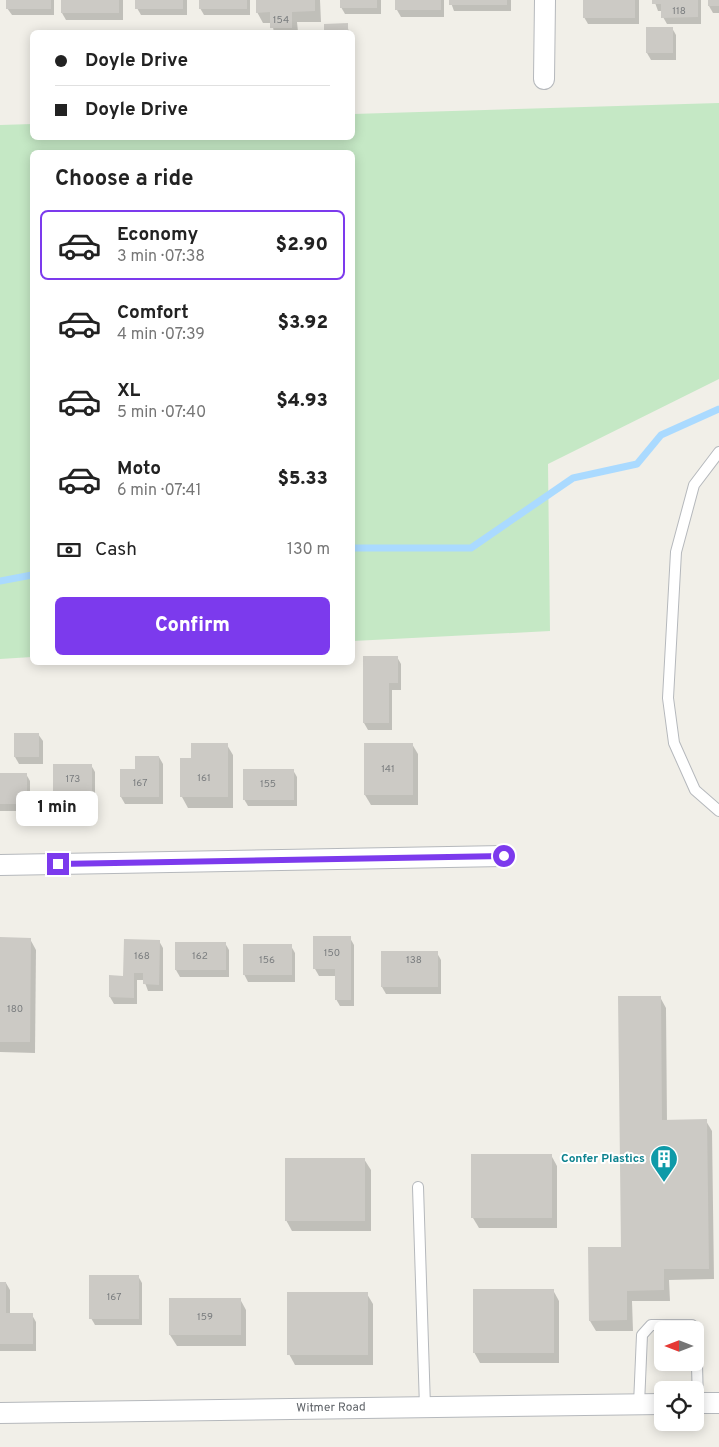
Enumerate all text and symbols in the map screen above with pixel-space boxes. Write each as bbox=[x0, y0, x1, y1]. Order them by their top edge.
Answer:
house number: 118 bbox=[672, 5, 686, 18]
house number: 154 bbox=[273, 14, 289, 27]
text: Doyle Drive bbox=[85, 49, 188, 73]
text: Doyle Drive bbox=[85, 98, 188, 122]
text: Choose a ride bbox=[55, 166, 193, 193]
icon: car bbox=[57, 223, 102, 268]
text: Economy bbox=[117, 223, 198, 247]
text: $2.90 bbox=[276, 233, 328, 257]
text: 3 min · 07:38 bbox=[117, 247, 205, 267]
icon: car bbox=[57, 301, 102, 346]
text: Comfort bbox=[117, 301, 189, 325]
text: $3.92 bbox=[277, 311, 328, 335]
text: 4 min · 07:39 bbox=[117, 325, 205, 345]
icon: car bbox=[57, 379, 102, 424]
text: XL bbox=[117, 379, 140, 403]
text: $4.93 bbox=[276, 389, 328, 413]
text: 5 min · 07:40 bbox=[117, 403, 206, 423]
icon: car bbox=[57, 457, 102, 502]
text: Moto bbox=[117, 457, 161, 481]
text: $5.33 bbox=[277, 467, 328, 491]
text: 6 min · 07:41 bbox=[117, 481, 201, 501]
icon: cash bbox=[55, 536, 83, 564]
text: Cash bbox=[95, 538, 137, 562]
text: 130 m bbox=[287, 540, 330, 560]
button: Confirm bbox=[55, 597, 330, 655]
house number: 141 bbox=[381, 763, 395, 776]
house number: 161 bbox=[197, 772, 211, 785]
house number: 173 bbox=[66, 773, 80, 786]
house number: 167 bbox=[133, 777, 147, 790]
house number: 155 bbox=[260, 778, 276, 791]
callout: 1 min bbox=[17, 792, 99, 826]
text: 1 min bbox=[37, 798, 77, 818]
route start bbox=[493, 845, 515, 867]
route end bbox=[47, 853, 69, 875]
house number: 150 bbox=[324, 947, 340, 960]
house number: 168 bbox=[134, 950, 150, 963]
house number: 162 bbox=[192, 950, 208, 963]
house number: 156 bbox=[259, 954, 275, 967]
house number: 138 bbox=[406, 954, 422, 967]
house number: 180 bbox=[7, 1003, 23, 1016]
building icon: Confer Plastics bbox=[649, 1144, 679, 1183]
place label: Confer Plastics bbox=[561, 1151, 645, 1167]
house number: 167 bbox=[107, 1291, 121, 1304]
house number: 159 bbox=[197, 1311, 213, 1324]
north arrow bbox=[654, 1321, 704, 1371]
map controls bbox=[654, 1321, 704, 1431]
button: locate bbox=[654, 1381, 704, 1431]
street label: Witmer Road bbox=[296, 1399, 366, 1417]

